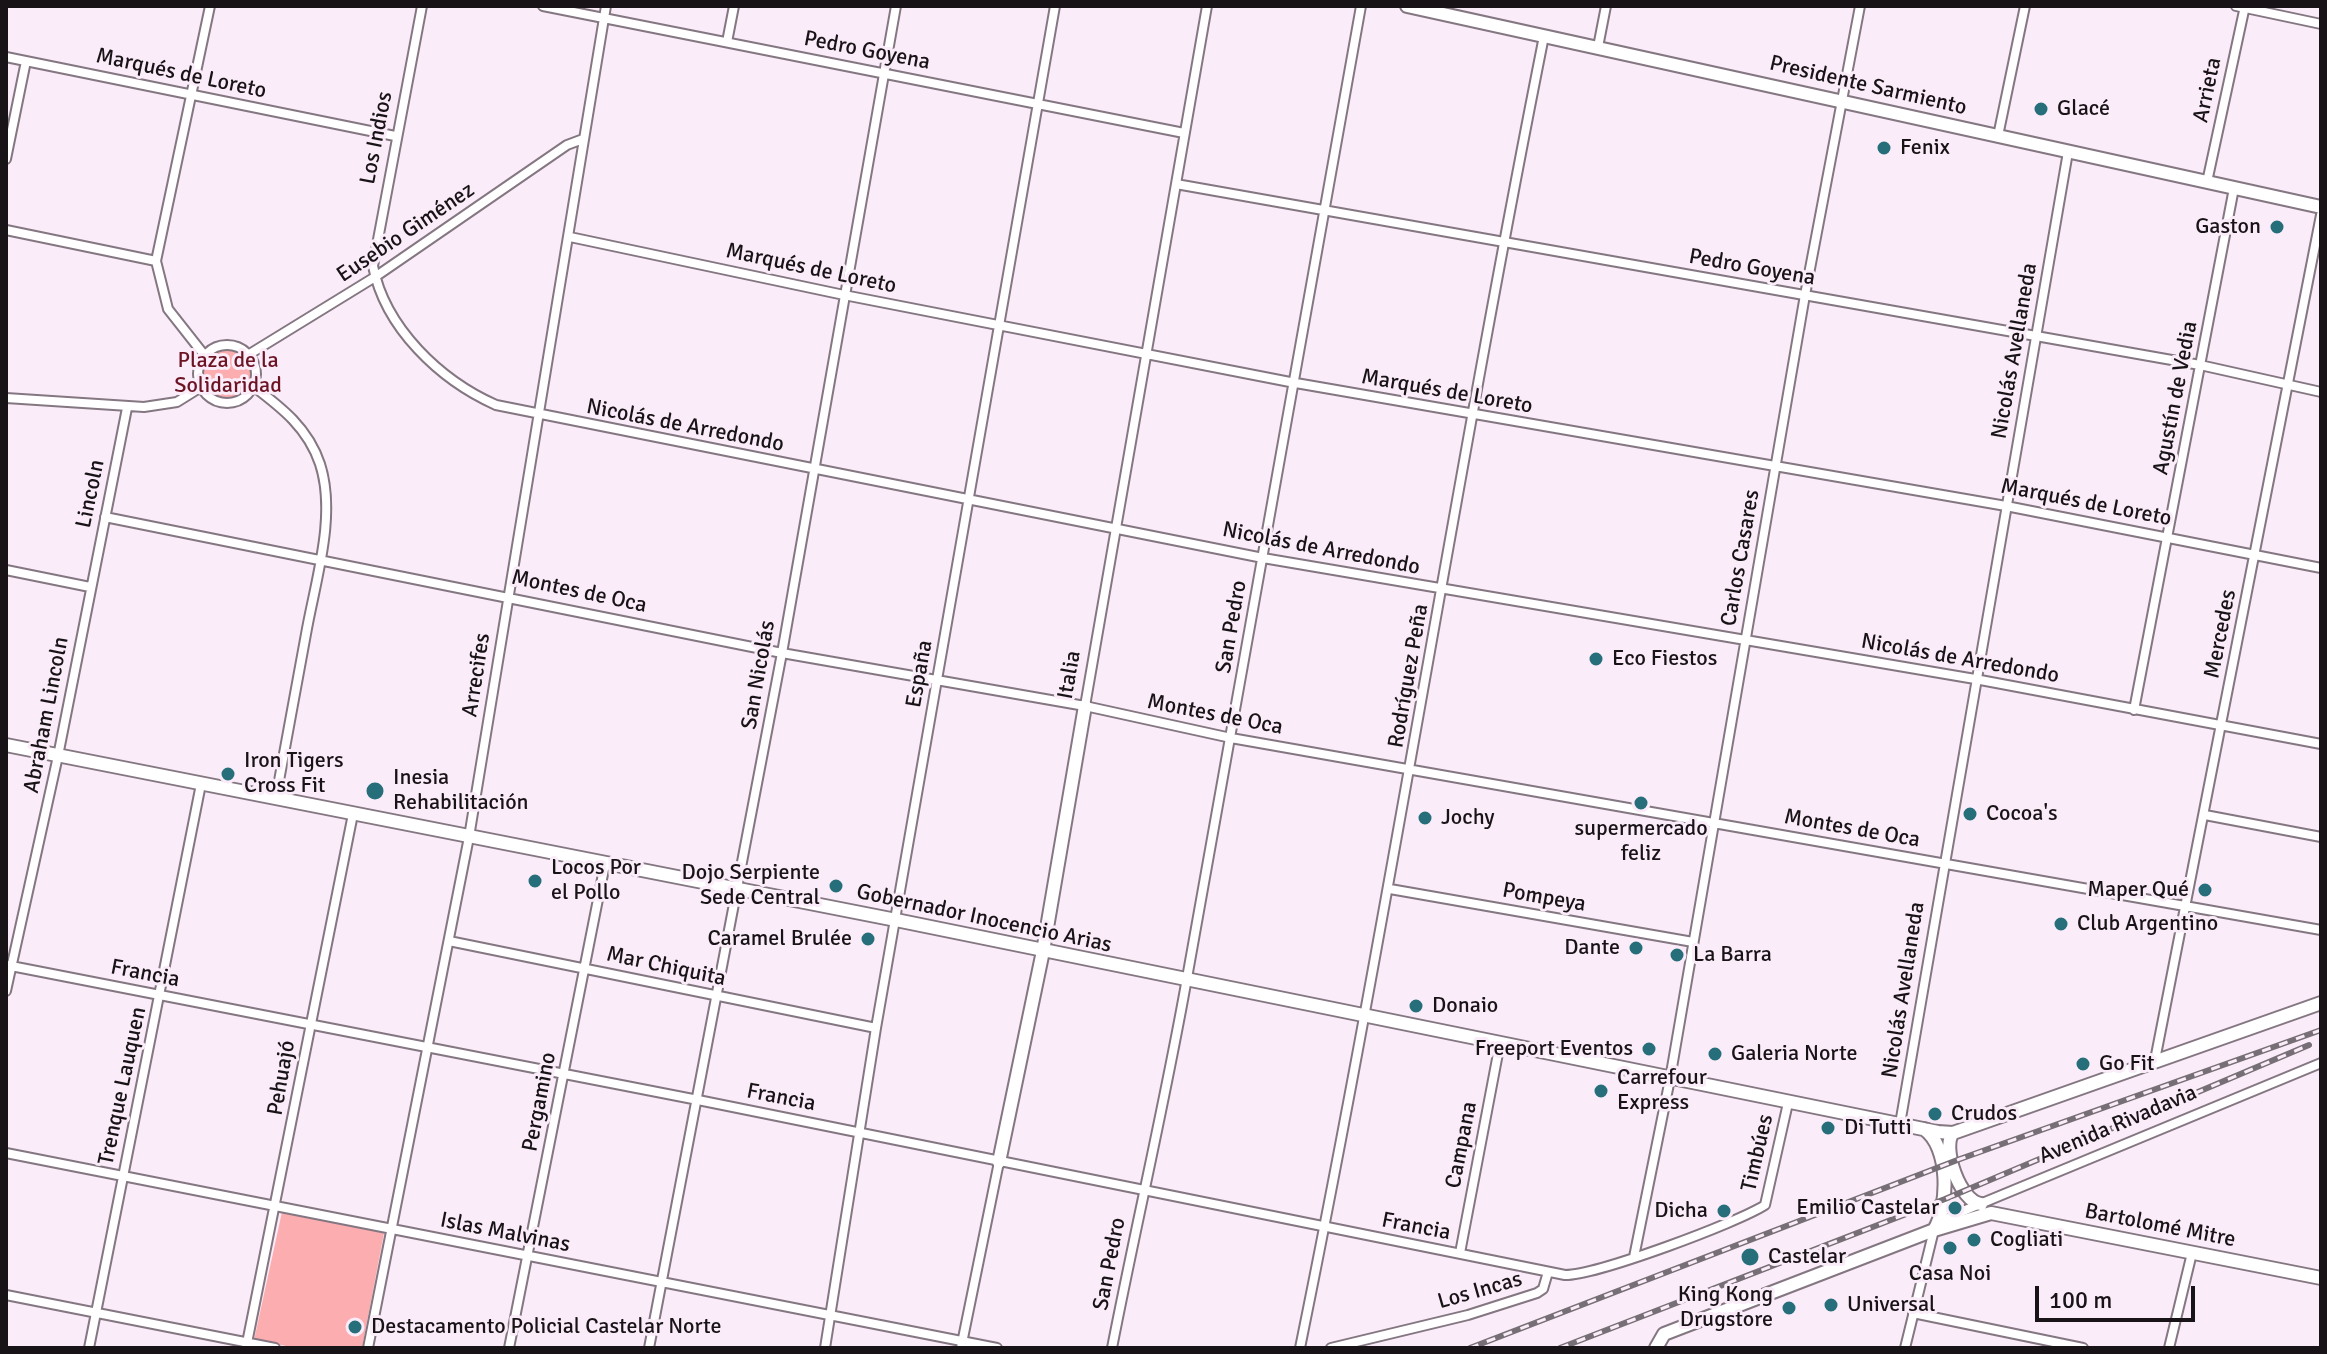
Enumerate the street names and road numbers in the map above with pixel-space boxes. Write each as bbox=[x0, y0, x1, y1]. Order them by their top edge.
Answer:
street label: Pedro Goyena bbox=[802, 26, 932, 76]
street label: Marqués de Loreto bbox=[93, 43, 269, 105]
street label: Presidente Sarmiento bbox=[1767, 50, 1969, 122]
street label: Arrieta bbox=[2188, 55, 2228, 125]
street label: Los Indios bbox=[355, 89, 399, 187]
street label: Eusebio Giménez bbox=[332, 177, 480, 289]
street label: Marqués de Loreto bbox=[723, 238, 899, 300]
street label: Pedro Goyena bbox=[1687, 244, 1817, 292]
street label: Nicolás Avellaneda bbox=[1987, 261, 2043, 441]
street label: Agustín de Vedia bbox=[2148, 319, 2204, 477]
street label: Marqués de Loreto bbox=[1359, 364, 1535, 420]
street label: Nicolás de Arredondo bbox=[584, 394, 786, 458]
street label: Lincoln bbox=[71, 457, 111, 531]
street label: Marqués de Loreto bbox=[1998, 473, 2174, 533]
street label: Carlos Casares bbox=[1716, 488, 1766, 628]
street label: Nicolás de Arredondo bbox=[1220, 517, 1422, 581]
street label: Montes de Oca bbox=[509, 565, 649, 619]
street label: San Pedro bbox=[1211, 578, 1253, 676]
street label: Mercedes bbox=[2199, 587, 2243, 681]
street label: Rodríguez Peña bbox=[1383, 602, 1435, 750]
street label: San Nicolás bbox=[736, 619, 782, 731]
street label: Nicolás de Arredondo bbox=[1859, 629, 2061, 689]
street label: Arrecifes bbox=[457, 631, 497, 719]
street label: Abraham Lincoln bbox=[19, 635, 75, 795]
street label: España bbox=[901, 638, 939, 710]
street label: Italia bbox=[1053, 649, 1087, 701]
street label: Montes de Oca bbox=[1145, 689, 1285, 741]
street label: Montes de Oca bbox=[1782, 804, 1922, 854]
street label: Pompeya bbox=[1500, 878, 1588, 918]
street label: Gobernador Inocencio Arias bbox=[854, 879, 1114, 959]
street label: Nicolás Avellaneda bbox=[1877, 900, 1931, 1080]
street label: Mar Chiquita bbox=[604, 941, 728, 993]
street label: Francia bbox=[108, 954, 182, 994]
street label: Trenque Lauquen bbox=[93, 1005, 153, 1167]
street label: Pehuajó bbox=[262, 1038, 302, 1118]
street label: Pergamino bbox=[517, 1050, 563, 1154]
street label: Francia bbox=[744, 1078, 818, 1118]
street label: Avenida Rivadavia bbox=[2035, 1080, 2201, 1170]
street label: Campana bbox=[1441, 1099, 1483, 1191]
street label: Timbúes bbox=[1736, 1112, 1780, 1194]
street label: Bartolomé Mitre bbox=[2082, 1198, 2238, 1254]
street label: Islas Malvinas bbox=[438, 1207, 572, 1259]
street label: Francia bbox=[1379, 1207, 1453, 1247]
street label: San Pedro bbox=[1088, 1215, 1132, 1313]
street label: Los Incas bbox=[1435, 1266, 1525, 1316]

